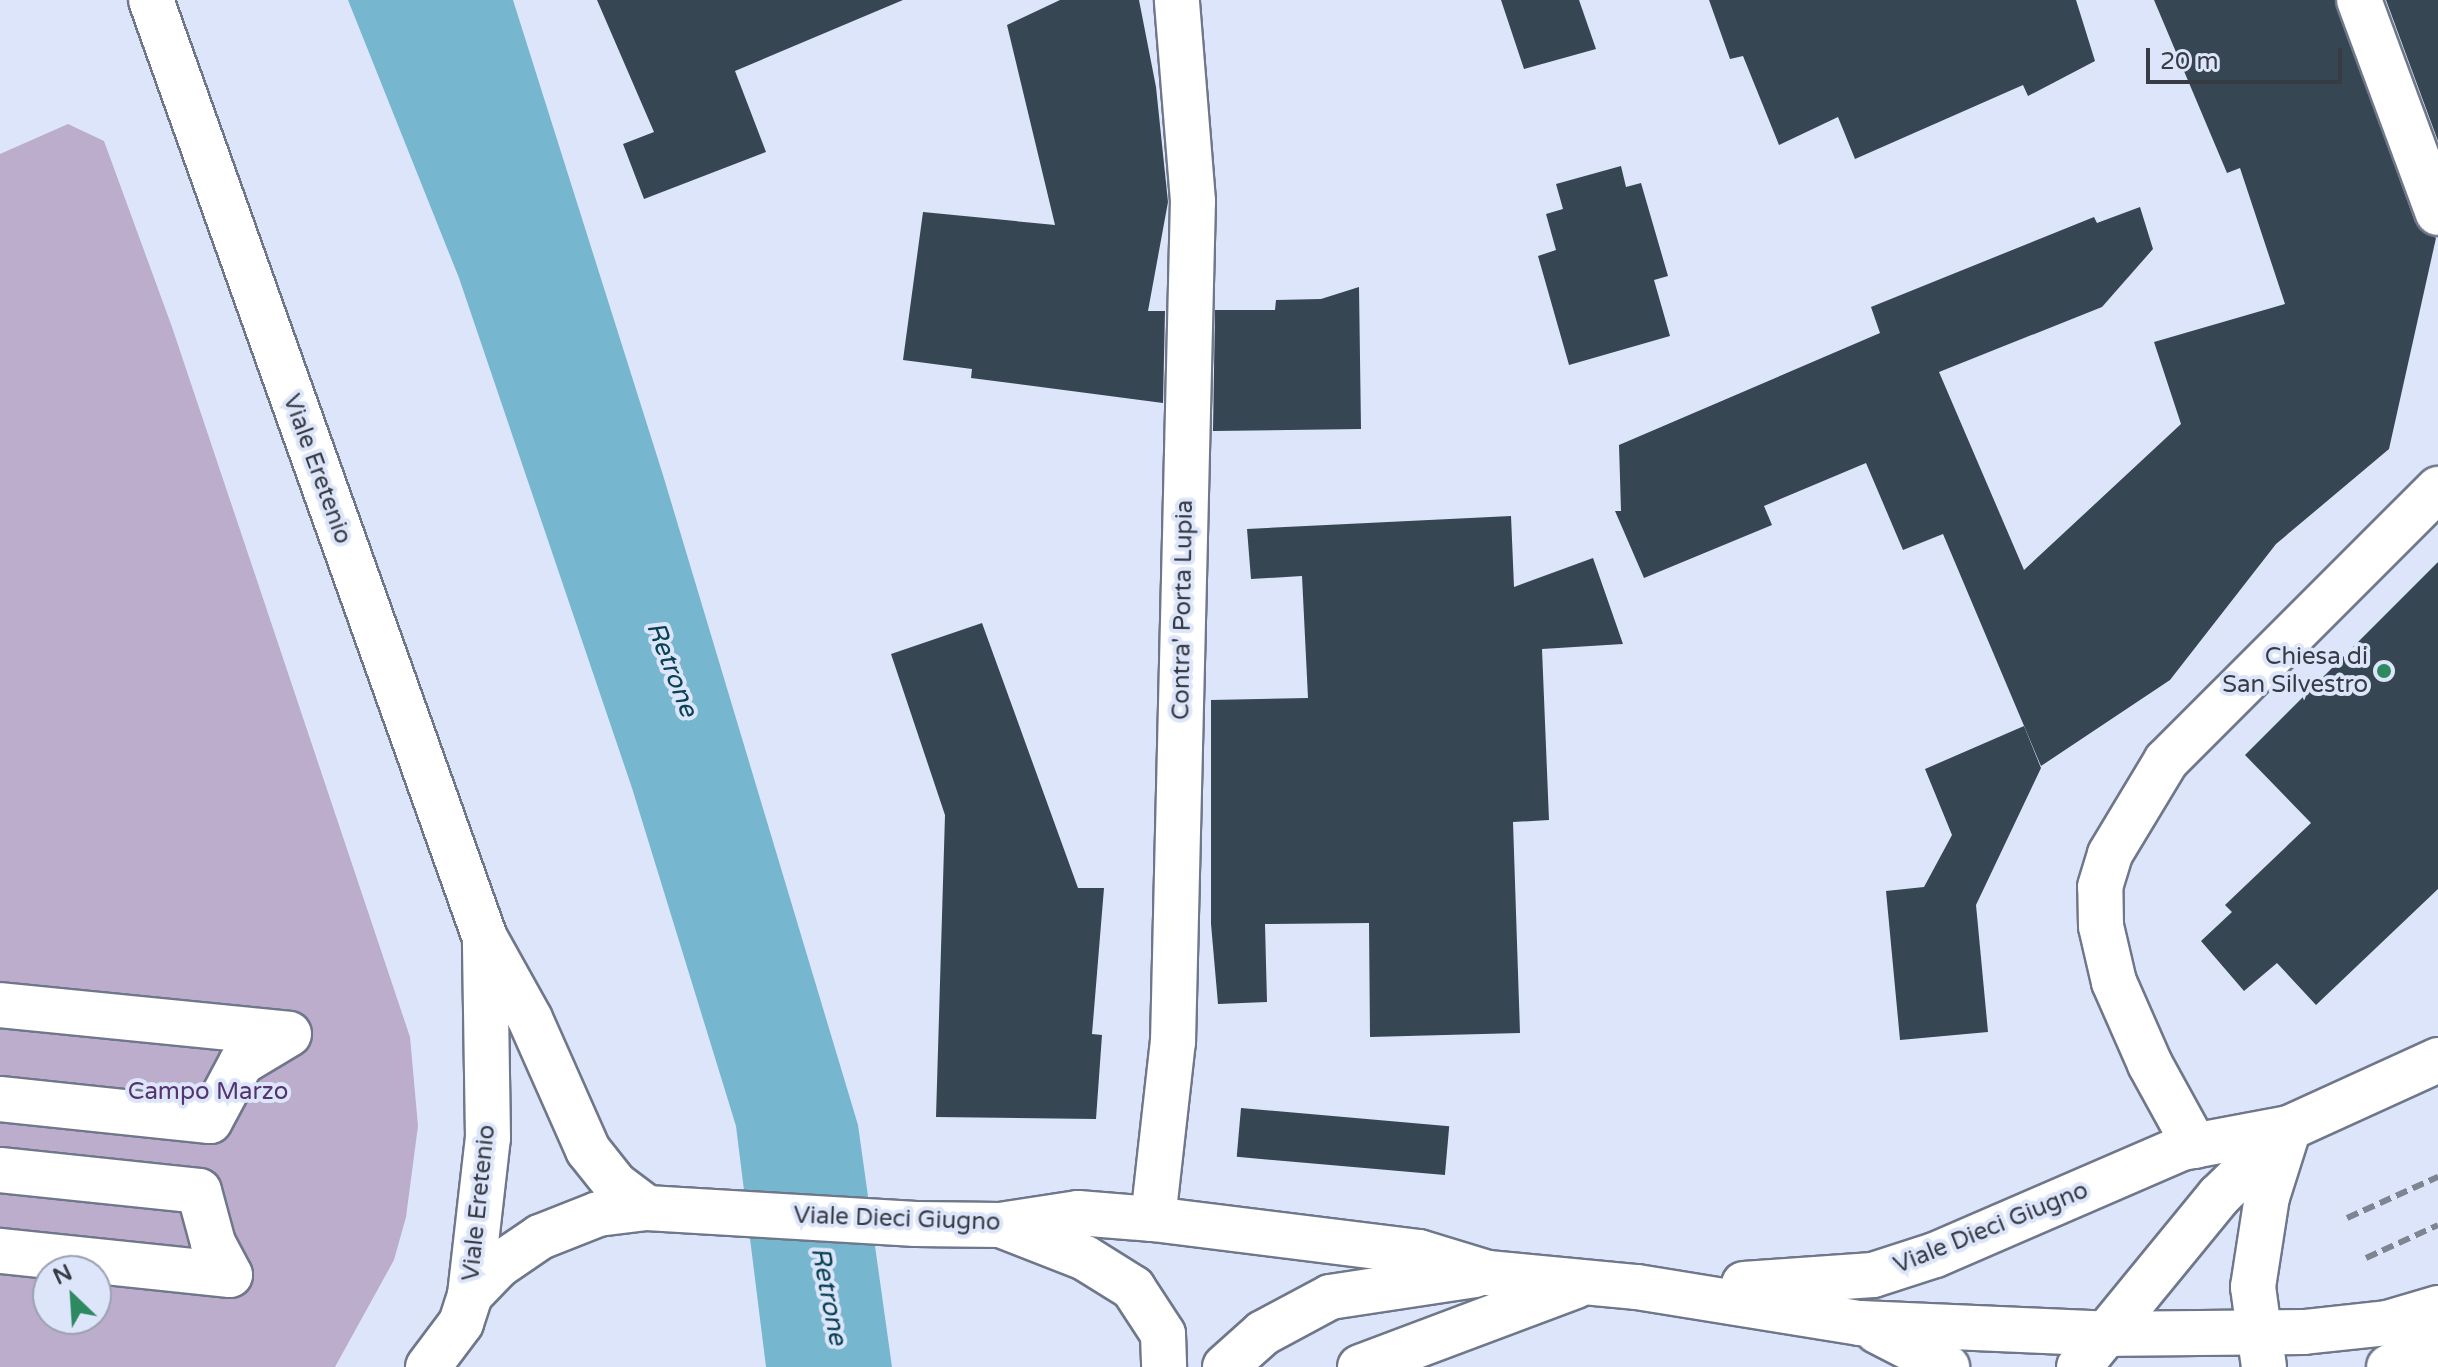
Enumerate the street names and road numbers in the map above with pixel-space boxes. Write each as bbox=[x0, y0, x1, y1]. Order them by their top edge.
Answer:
street label: Viale Eretenio bbox=[277, 390, 357, 548]
street label: Contra' Porta Lupia bbox=[1167, 500, 1199, 720]
street label: Viale Eretenio bbox=[456, 1123, 502, 1283]
street label: Viale Dieci Giugno bbox=[1890, 1176, 2092, 1280]
street label: Viale Dieci Giugno bbox=[793, 1201, 1001, 1237]

